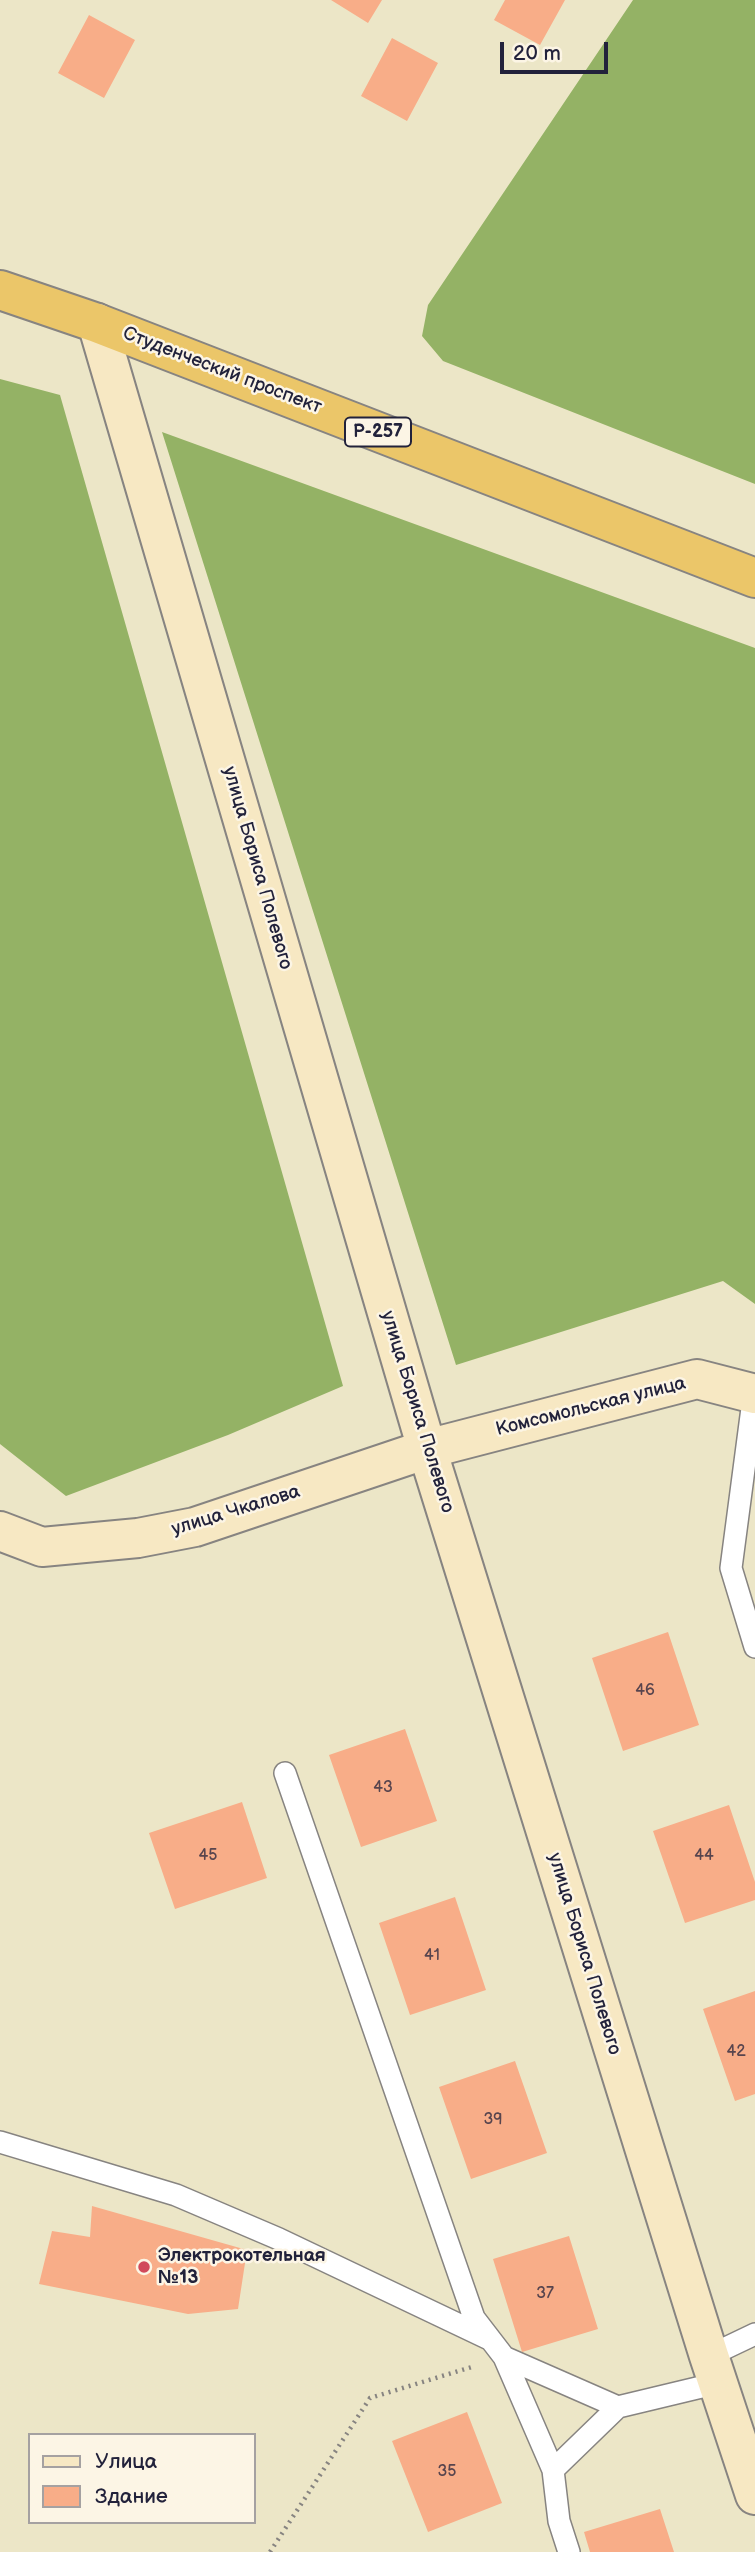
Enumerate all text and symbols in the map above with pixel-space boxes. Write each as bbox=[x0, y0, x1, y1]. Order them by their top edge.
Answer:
scale bar bbox=[503, 28, 612, 72]
text: 20 m bbox=[513, 41, 561, 66]
street label: Студенческий проспект bbox=[119, 323, 325, 419]
road number: Р-257 bbox=[345, 418, 411, 446]
street label: улица Бориса Полевого bbox=[217, 764, 297, 972]
street label: улица Бориса Полевого bbox=[375, 1308, 459, 1516]
street label: Комсомольская улица bbox=[494, 1372, 688, 1442]
street label: улица Чкалова bbox=[169, 1481, 303, 1541]
house number: 46 bbox=[635, 1681, 655, 1701]
house number: 43 bbox=[373, 1778, 393, 1798]
house number: 45 bbox=[199, 1846, 217, 1866]
house number: 44 bbox=[694, 1846, 714, 1866]
street label: улица Бориса Полевого bbox=[542, 1850, 626, 2058]
house number: 41 bbox=[424, 1946, 440, 1966]
house number: 42 bbox=[726, 2042, 746, 2062]
house number: 39 bbox=[483, 2110, 503, 2130]
place label: Электрокотельная №13 bbox=[158, 2245, 326, 2289]
marker: Электрокотельная №13 bbox=[136, 2259, 152, 2275]
house number: 37 bbox=[536, 2284, 554, 2304]
legend bbox=[28, 2433, 256, 2524]
text: Улица bbox=[95, 2449, 157, 2474]
house number: 35 bbox=[437, 2462, 457, 2482]
text: Здание bbox=[95, 2484, 168, 2509]

